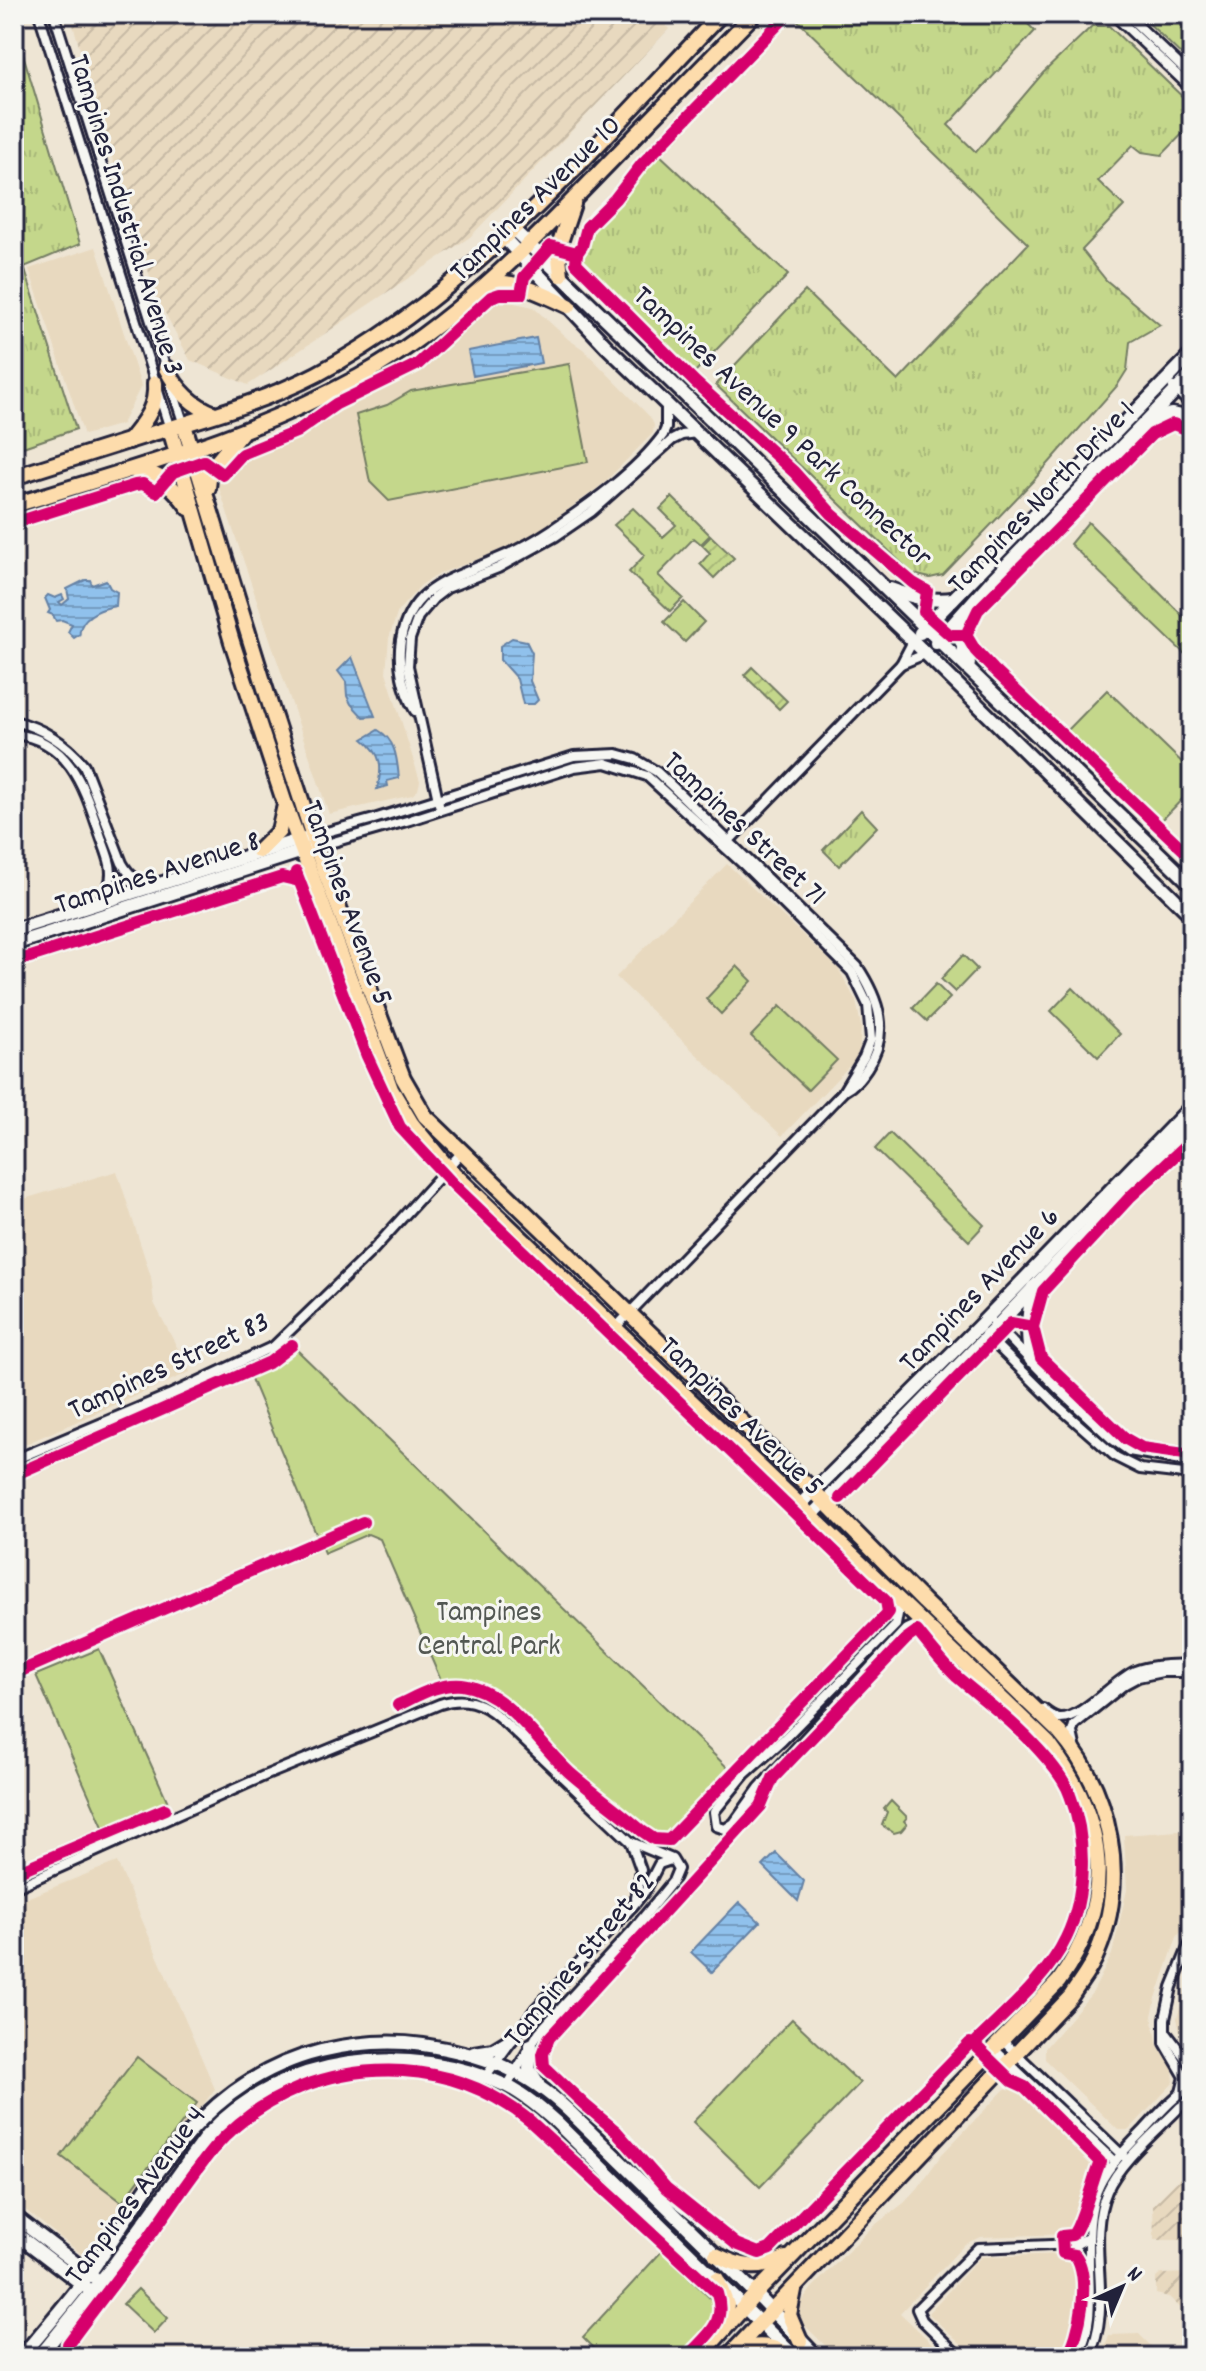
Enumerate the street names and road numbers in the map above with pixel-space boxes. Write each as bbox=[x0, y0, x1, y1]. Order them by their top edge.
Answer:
street label: Tampines Industrial Avenue 3 bbox=[54, 50, 193, 381]
street label: Tampines Avenue 10 bbox=[441, 107, 633, 294]
street label: Tampines Avenue 9 Park Connector bbox=[621, 277, 941, 579]
street label: Tampines North Drive 1 bbox=[939, 393, 1147, 606]
street label: Tampines Street 71 bbox=[651, 743, 835, 918]
street label: Tampines Avenue 5 bbox=[288, 795, 402, 1012]
street label: Tampines Avenue 8 bbox=[50, 822, 267, 929]
street label: Tampines Avenue 6 bbox=[891, 1198, 1072, 1384]
street label: Tampines Street 83 bbox=[62, 1303, 278, 1434]
street label: Tampines Avenue 5 bbox=[647, 1328, 832, 1509]
street label: Tampines Street 82 bbox=[495, 1864, 668, 2058]
street label: Tampines Avenue 4 bbox=[56, 2098, 219, 2295]

